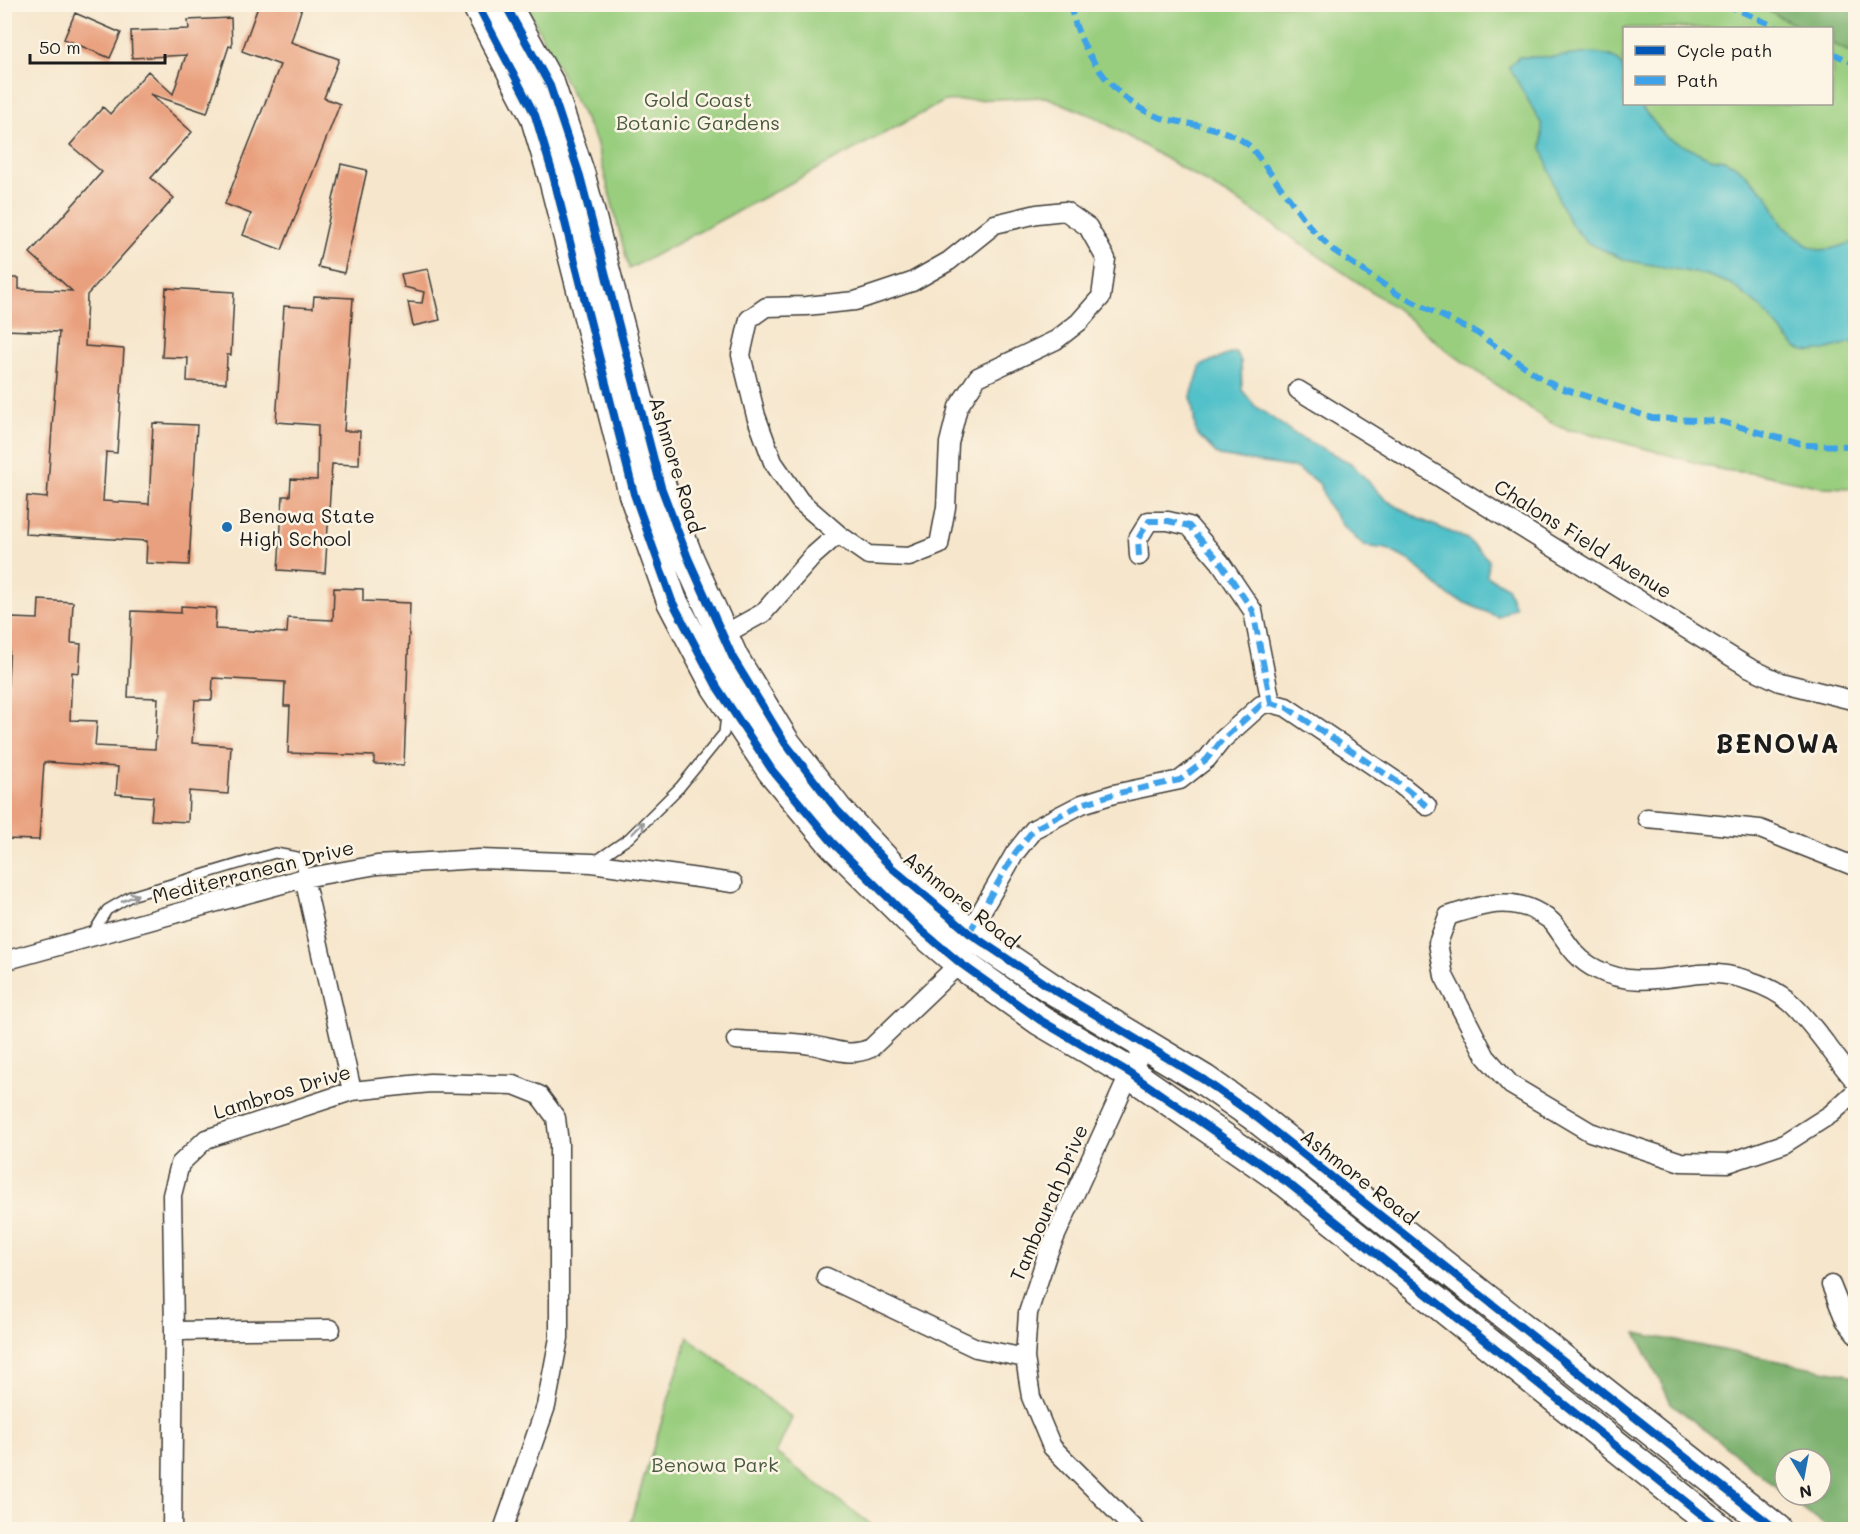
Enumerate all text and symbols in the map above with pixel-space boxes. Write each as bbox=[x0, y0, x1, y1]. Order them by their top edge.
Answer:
scale bar bbox=[30, 27, 165, 65]
legend bbox=[1623, 27, 1833, 105]
text: 50 m bbox=[39, 35, 81, 59]
text: Cycle path bbox=[1677, 38, 1772, 62]
text: Path bbox=[1677, 68, 1717, 92]
park label: Gold Coast Botanic Gardens bbox=[616, 86, 780, 135]
street label: Ashmore Road bbox=[644, 393, 710, 536]
street label: Chalons Field Avenue bbox=[1490, 473, 1677, 604]
place label: Benowa State High School bbox=[239, 502, 375, 551]
marker: Benowa State High School bbox=[220, 520, 234, 534]
district label: BENOWA bbox=[1716, 726, 1840, 760]
one-way arrow bbox=[631, 821, 646, 836]
street label: Mediterranean Drive bbox=[149, 833, 356, 909]
street label: Ashmore Road bbox=[899, 845, 1025, 954]
one-way arrow bbox=[120, 892, 138, 903]
street label: Lambros Drive bbox=[210, 1058, 354, 1124]
street label: Tambourah Drive bbox=[1003, 1120, 1093, 1285]
street label: Ashmore Road bbox=[1296, 1122, 1423, 1230]
north arrow bbox=[1773, 1447, 1833, 1507]
park label: Benowa Park bbox=[651, 1451, 779, 1477]
text: N bbox=[1798, 1481, 1814, 1504]

